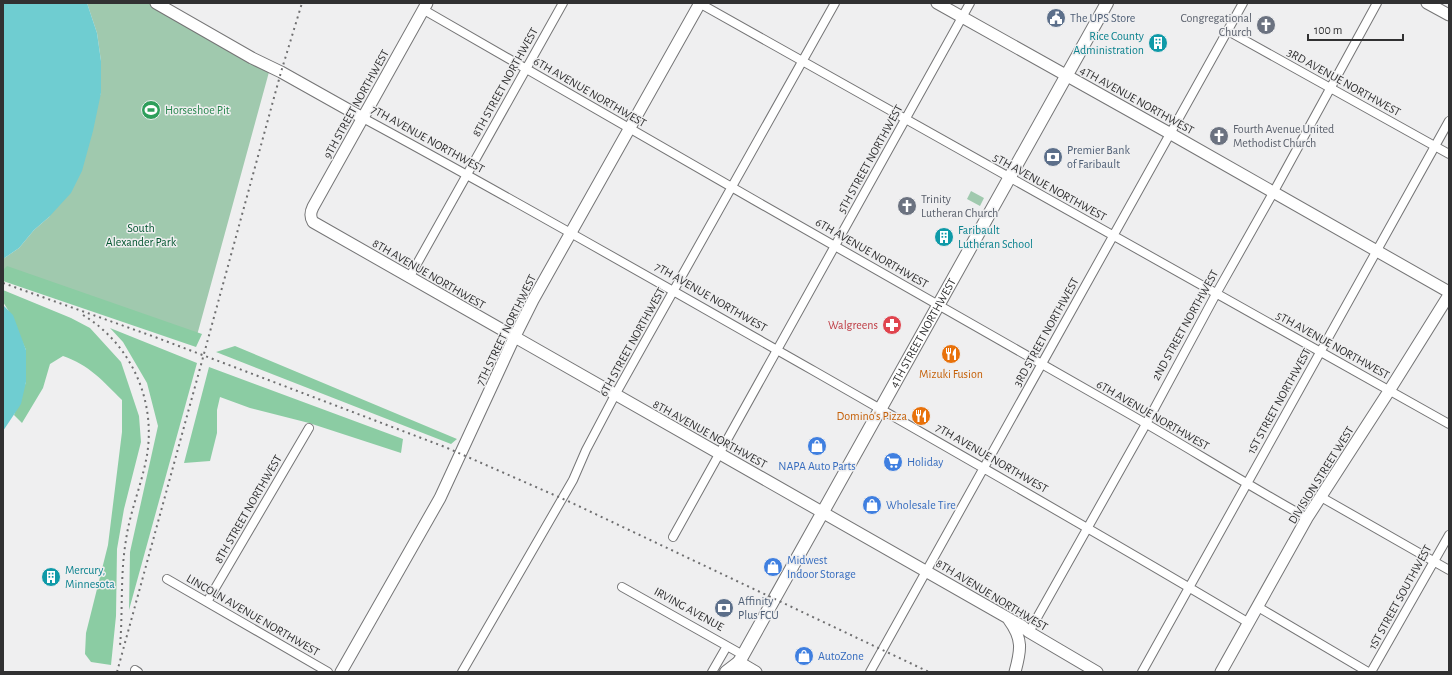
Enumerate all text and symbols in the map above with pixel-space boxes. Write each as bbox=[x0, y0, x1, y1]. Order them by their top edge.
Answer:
public building icon: The UPS Store bbox=[1045, 7, 1067, 29]
place label: The UPS Store bbox=[1070, 12, 1135, 24]
place label: Congregational Church bbox=[1180, 12, 1252, 38]
church icon: Congregational Church bbox=[1255, 14, 1277, 36]
scale bar bbox=[1308, 16, 1403, 42]
text: 100 m bbox=[1314, 24, 1342, 36]
street label: 8TH STREET NORTHWEST bbox=[470, 25, 540, 139]
place label: Rice County Administration bbox=[1073, 30, 1144, 56]
building icon: Rice County Administration bbox=[1147, 32, 1169, 54]
street label: 3RD AVENUE NORTHWEST bbox=[1285, 46, 1403, 118]
street label: 9TH STREET NORTHWEST bbox=[321, 47, 391, 161]
street label: 6TH AVENUE NORTHWEST bbox=[532, 55, 649, 129]
street label: 4TH AVENUE NORTHWEST bbox=[1078, 64, 1196, 136]
sports icon: Horseshoe Pit bbox=[140, 99, 162, 121]
street label: 7TH AVENUE NORTHWEST bbox=[369, 103, 487, 175]
street label: 5TH STREET NORTHWEST bbox=[835, 103, 905, 215]
place label: Horseshoe Pit bbox=[165, 104, 230, 116]
place label: Fourth Avenue United Methodist Church bbox=[1233, 123, 1334, 149]
church icon: Fourth Avenue United Methodist Church bbox=[1208, 125, 1230, 147]
place label: Premier Bank of Faribault bbox=[1067, 144, 1130, 170]
bank icon: Premier Bank of Faribault bbox=[1042, 146, 1064, 168]
street label: 5TH AVENUE NORTHWEST bbox=[991, 151, 1109, 223]
place label: Trinity Lutheran Church bbox=[921, 193, 998, 219]
church icon: Trinity Lutheran Church bbox=[896, 195, 918, 217]
street label: 6TH AVENUE NORTHWEST bbox=[814, 216, 931, 290]
park label: South Alexander Park bbox=[106, 222, 177, 248]
place label: Faribault Lutheran School bbox=[958, 224, 1033, 250]
building icon: Faribault Lutheran School bbox=[933, 226, 955, 248]
street label: 8TH AVENUE NORTHWEST bbox=[371, 237, 488, 311]
street label: 7TH AVENUE NORTHWEST bbox=[653, 260, 769, 334]
street label: 2ND STREET NORTHWEST bbox=[1150, 268, 1220, 382]
street label: 7TH STREET NORTHWEST bbox=[474, 272, 538, 387]
street label: 3RD STREET NORTHWEST bbox=[1011, 275, 1081, 388]
street label: 4TH STREET NORTHWEST bbox=[888, 276, 958, 390]
street label: 6TH STREET NORTHWEST bbox=[597, 285, 667, 399]
street label: 5TH AVENUE NORTHWEST bbox=[1274, 309, 1392, 381]
pharmacy icon: Walgreens bbox=[881, 314, 903, 336]
place label: Walgreens bbox=[828, 319, 878, 331]
restaurant icon: Mizuki Fusion bbox=[940, 343, 962, 365]
street label: 1ST STREET NORTHWEST bbox=[1245, 346, 1313, 456]
place label: Mizuki Fusion bbox=[919, 368, 983, 380]
street label: 6TH AVENUE NORTHWEST bbox=[1095, 378, 1212, 452]
street label: 8TH AVENUE NORTHWEST bbox=[651, 398, 769, 470]
restaurant icon: Domino's Pizza bbox=[910, 405, 932, 427]
place label: Domino's Pizza bbox=[837, 410, 907, 422]
street label: 7TH AVENUE NORTHWEST bbox=[934, 421, 1050, 495]
street label: DIVISION STREET WEST bbox=[1286, 424, 1356, 526]
shop icon: NAPA Auto Parts bbox=[806, 435, 828, 457]
supermarket icon: Holiday bbox=[882, 451, 904, 473]
street label: 8TH STREET NORTHWEST bbox=[212, 453, 284, 565]
place label: Holiday bbox=[907, 456, 943, 469]
place label: NAPA Auto Parts bbox=[778, 460, 856, 472]
shop icon: Wholesale Tire bbox=[861, 494, 883, 516]
place label: Wholesale Tire bbox=[886, 499, 956, 511]
street label: 1ST STREET SOUTHWEST bbox=[1366, 543, 1434, 651]
place label: Midwest Indoor Storage bbox=[787, 554, 856, 580]
shop icon: Midwest Indoor Storage bbox=[762, 556, 784, 578]
street label: 8TH AVENUE NORTHWEST bbox=[934, 557, 1050, 633]
place label: Mercury, Minnesota bbox=[65, 564, 115, 590]
building icon: Mercury, Minnesota bbox=[40, 566, 62, 588]
street label: LINCOLN AVENUE NORTHWEST bbox=[184, 572, 322, 658]
street label: IRVING AVENUE bbox=[652, 585, 726, 633]
place label: Affinity Plus FCU bbox=[738, 595, 779, 621]
bank icon: Affinity Plus FCU bbox=[713, 597, 735, 619]
shop icon: AutoZone bbox=[793, 645, 815, 667]
place label: AutoZone bbox=[818, 650, 864, 662]

